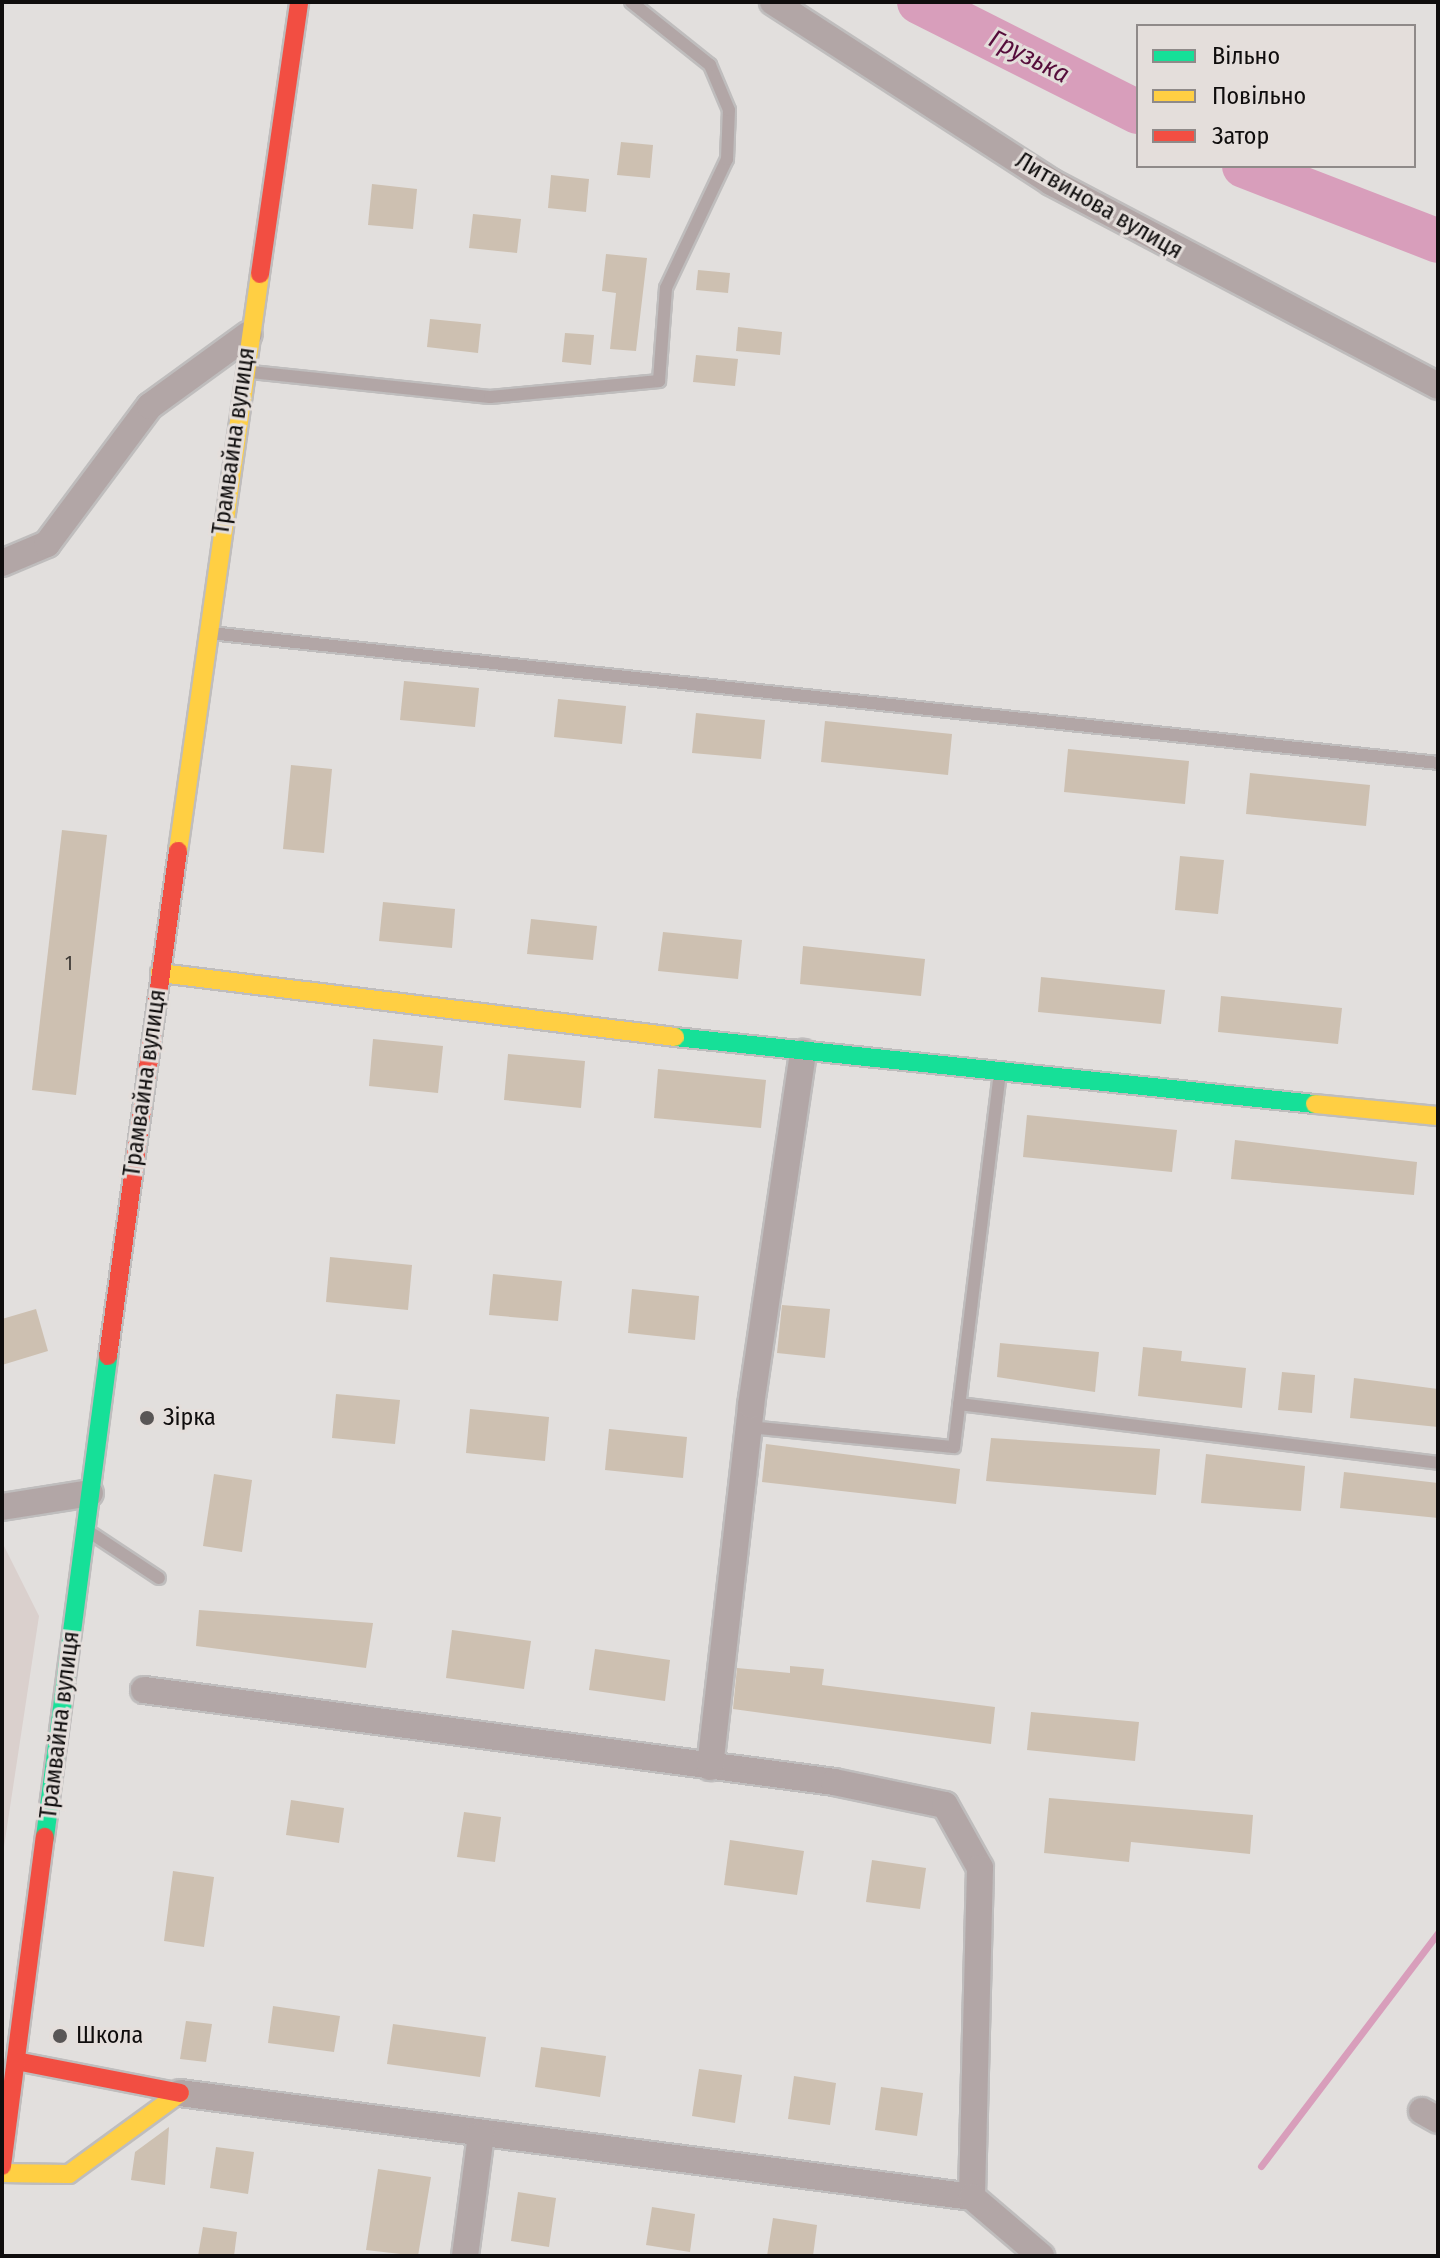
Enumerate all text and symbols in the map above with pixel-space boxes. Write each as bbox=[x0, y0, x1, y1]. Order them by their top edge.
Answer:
water label: Грузька bbox=[984, 24, 1074, 90]
legend bbox=[1136, 24, 1416, 168]
text: Вільно bbox=[1212, 42, 1280, 70]
text: Повільно bbox=[1212, 82, 1306, 110]
text: Затор bbox=[1212, 122, 1269, 150]
street label: Литвинова вулиця bbox=[1010, 146, 1188, 266]
street label: Трамвайна вулиця bbox=[207, 346, 261, 536]
house number: 1 bbox=[65, 951, 73, 975]
street label: Трамвайна вулиця bbox=[118, 988, 172, 1178]
place label: Зірка bbox=[163, 1404, 216, 1432]
marker: Зірка bbox=[138, 1409, 156, 1427]
street label: Трамвайна вулиця bbox=[34, 1630, 86, 1820]
place label: Школа bbox=[76, 2022, 143, 2050]
marker: Школа bbox=[51, 2027, 69, 2045]

